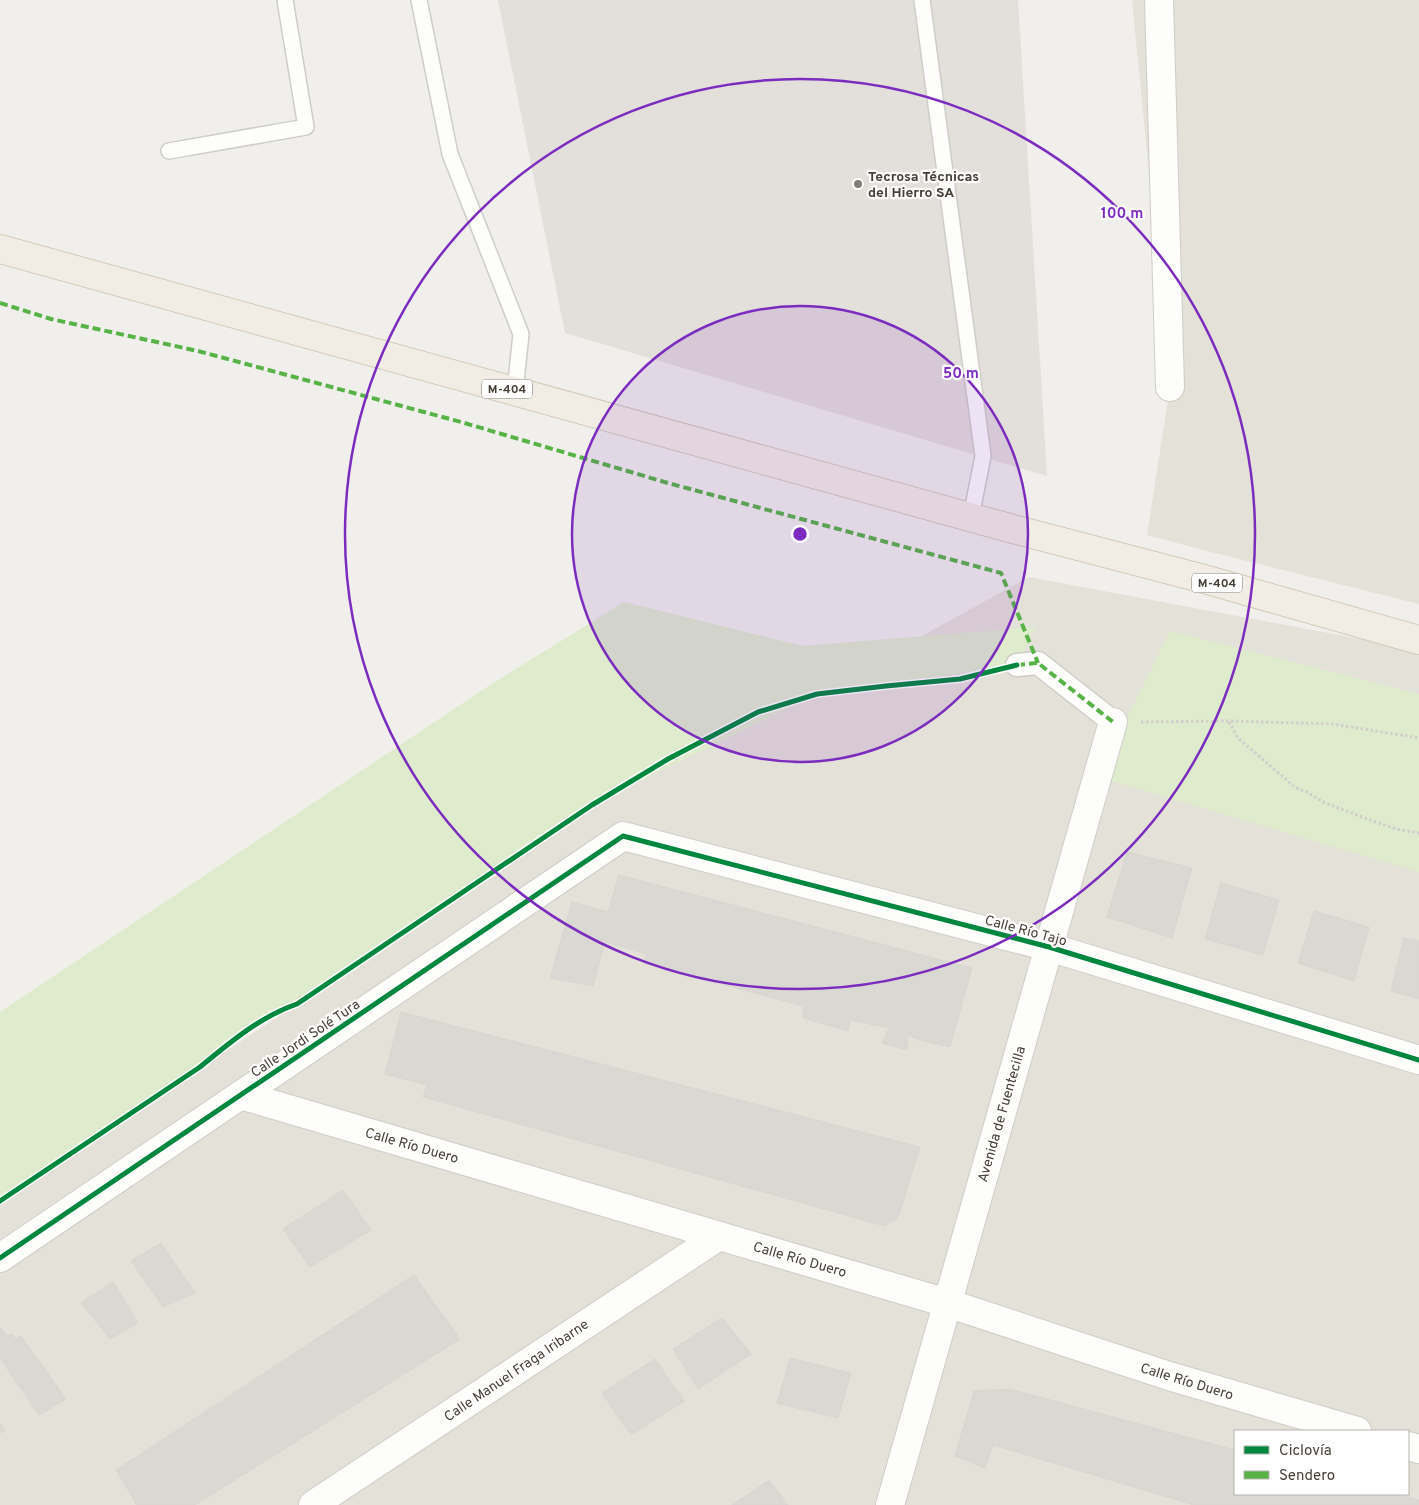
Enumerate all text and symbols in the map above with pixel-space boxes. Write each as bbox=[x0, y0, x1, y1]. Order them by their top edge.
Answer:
place label: Tecrosa Técnicas del Hierro SA bbox=[868, 169, 979, 202]
marker: Tecrosa Técnicas del Hierro SA bbox=[852, 178, 864, 190]
text: 100 m bbox=[1101, 205, 1143, 224]
text: 50 m bbox=[943, 365, 979, 384]
road number: M-404 bbox=[482, 379, 532, 398]
centre of rings bbox=[791, 525, 809, 543]
road number: M-404 bbox=[1192, 574, 1242, 592]
street label: Calle Río Tajo bbox=[983, 912, 1069, 951]
street label: Calle Jordi Solé Tura bbox=[248, 996, 364, 1082]
street label: Avenida de Fuentecilla bbox=[975, 1044, 1030, 1185]
street label: Calle Río Duero bbox=[363, 1125, 460, 1168]
street label: Calle Río Duero bbox=[751, 1239, 848, 1282]
street label: Calle Manuel Fraga Iribarne bbox=[441, 1316, 592, 1426]
street label: Calle Río Duero bbox=[1138, 1360, 1235, 1405]
legend bbox=[1234, 1430, 1409, 1495]
text: Ciclovía bbox=[1279, 1442, 1332, 1461]
text: Sendero bbox=[1279, 1467, 1335, 1486]

